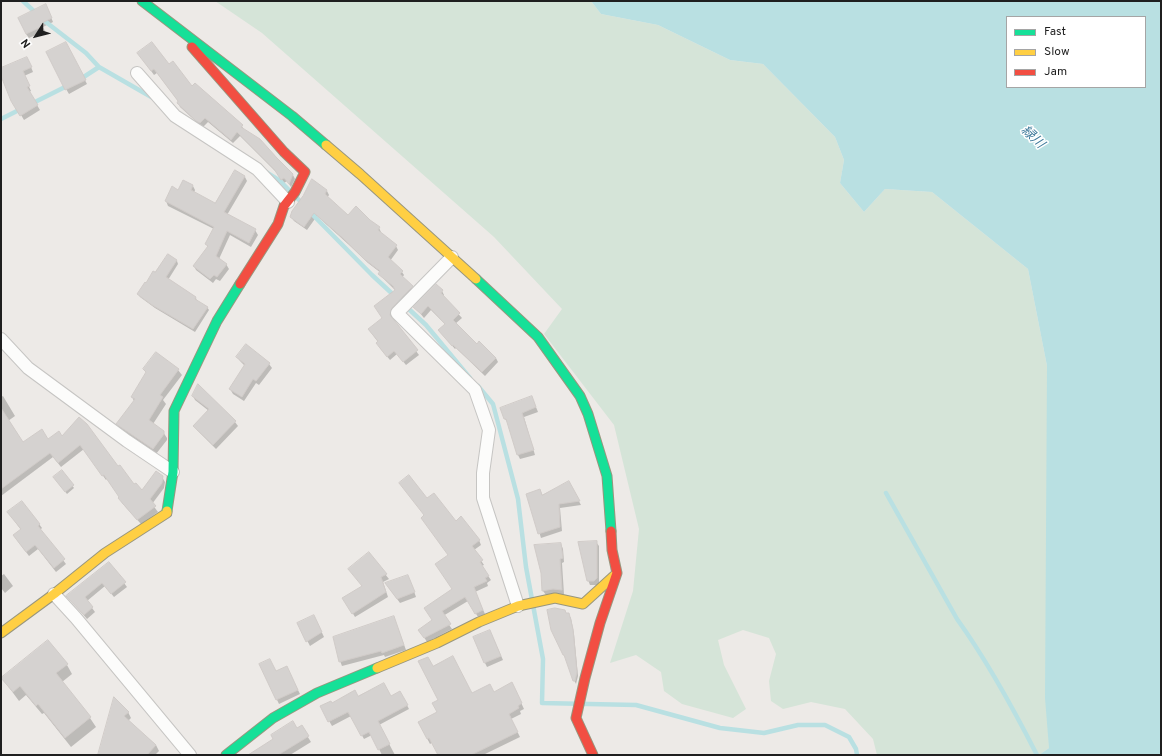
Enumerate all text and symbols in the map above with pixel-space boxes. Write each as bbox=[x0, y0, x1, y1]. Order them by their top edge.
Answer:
north arrow bbox=[16, 16, 56, 56]
legend bbox=[1006, 16, 1146, 88]
text: Fast bbox=[1044, 24, 1066, 40]
text: N bbox=[18, 36, 34, 50]
text: Slow bbox=[1044, 44, 1070, 60]
text: Jam bbox=[1044, 64, 1067, 80]
water label: 緑川 bbox=[1017, 123, 1047, 153]

